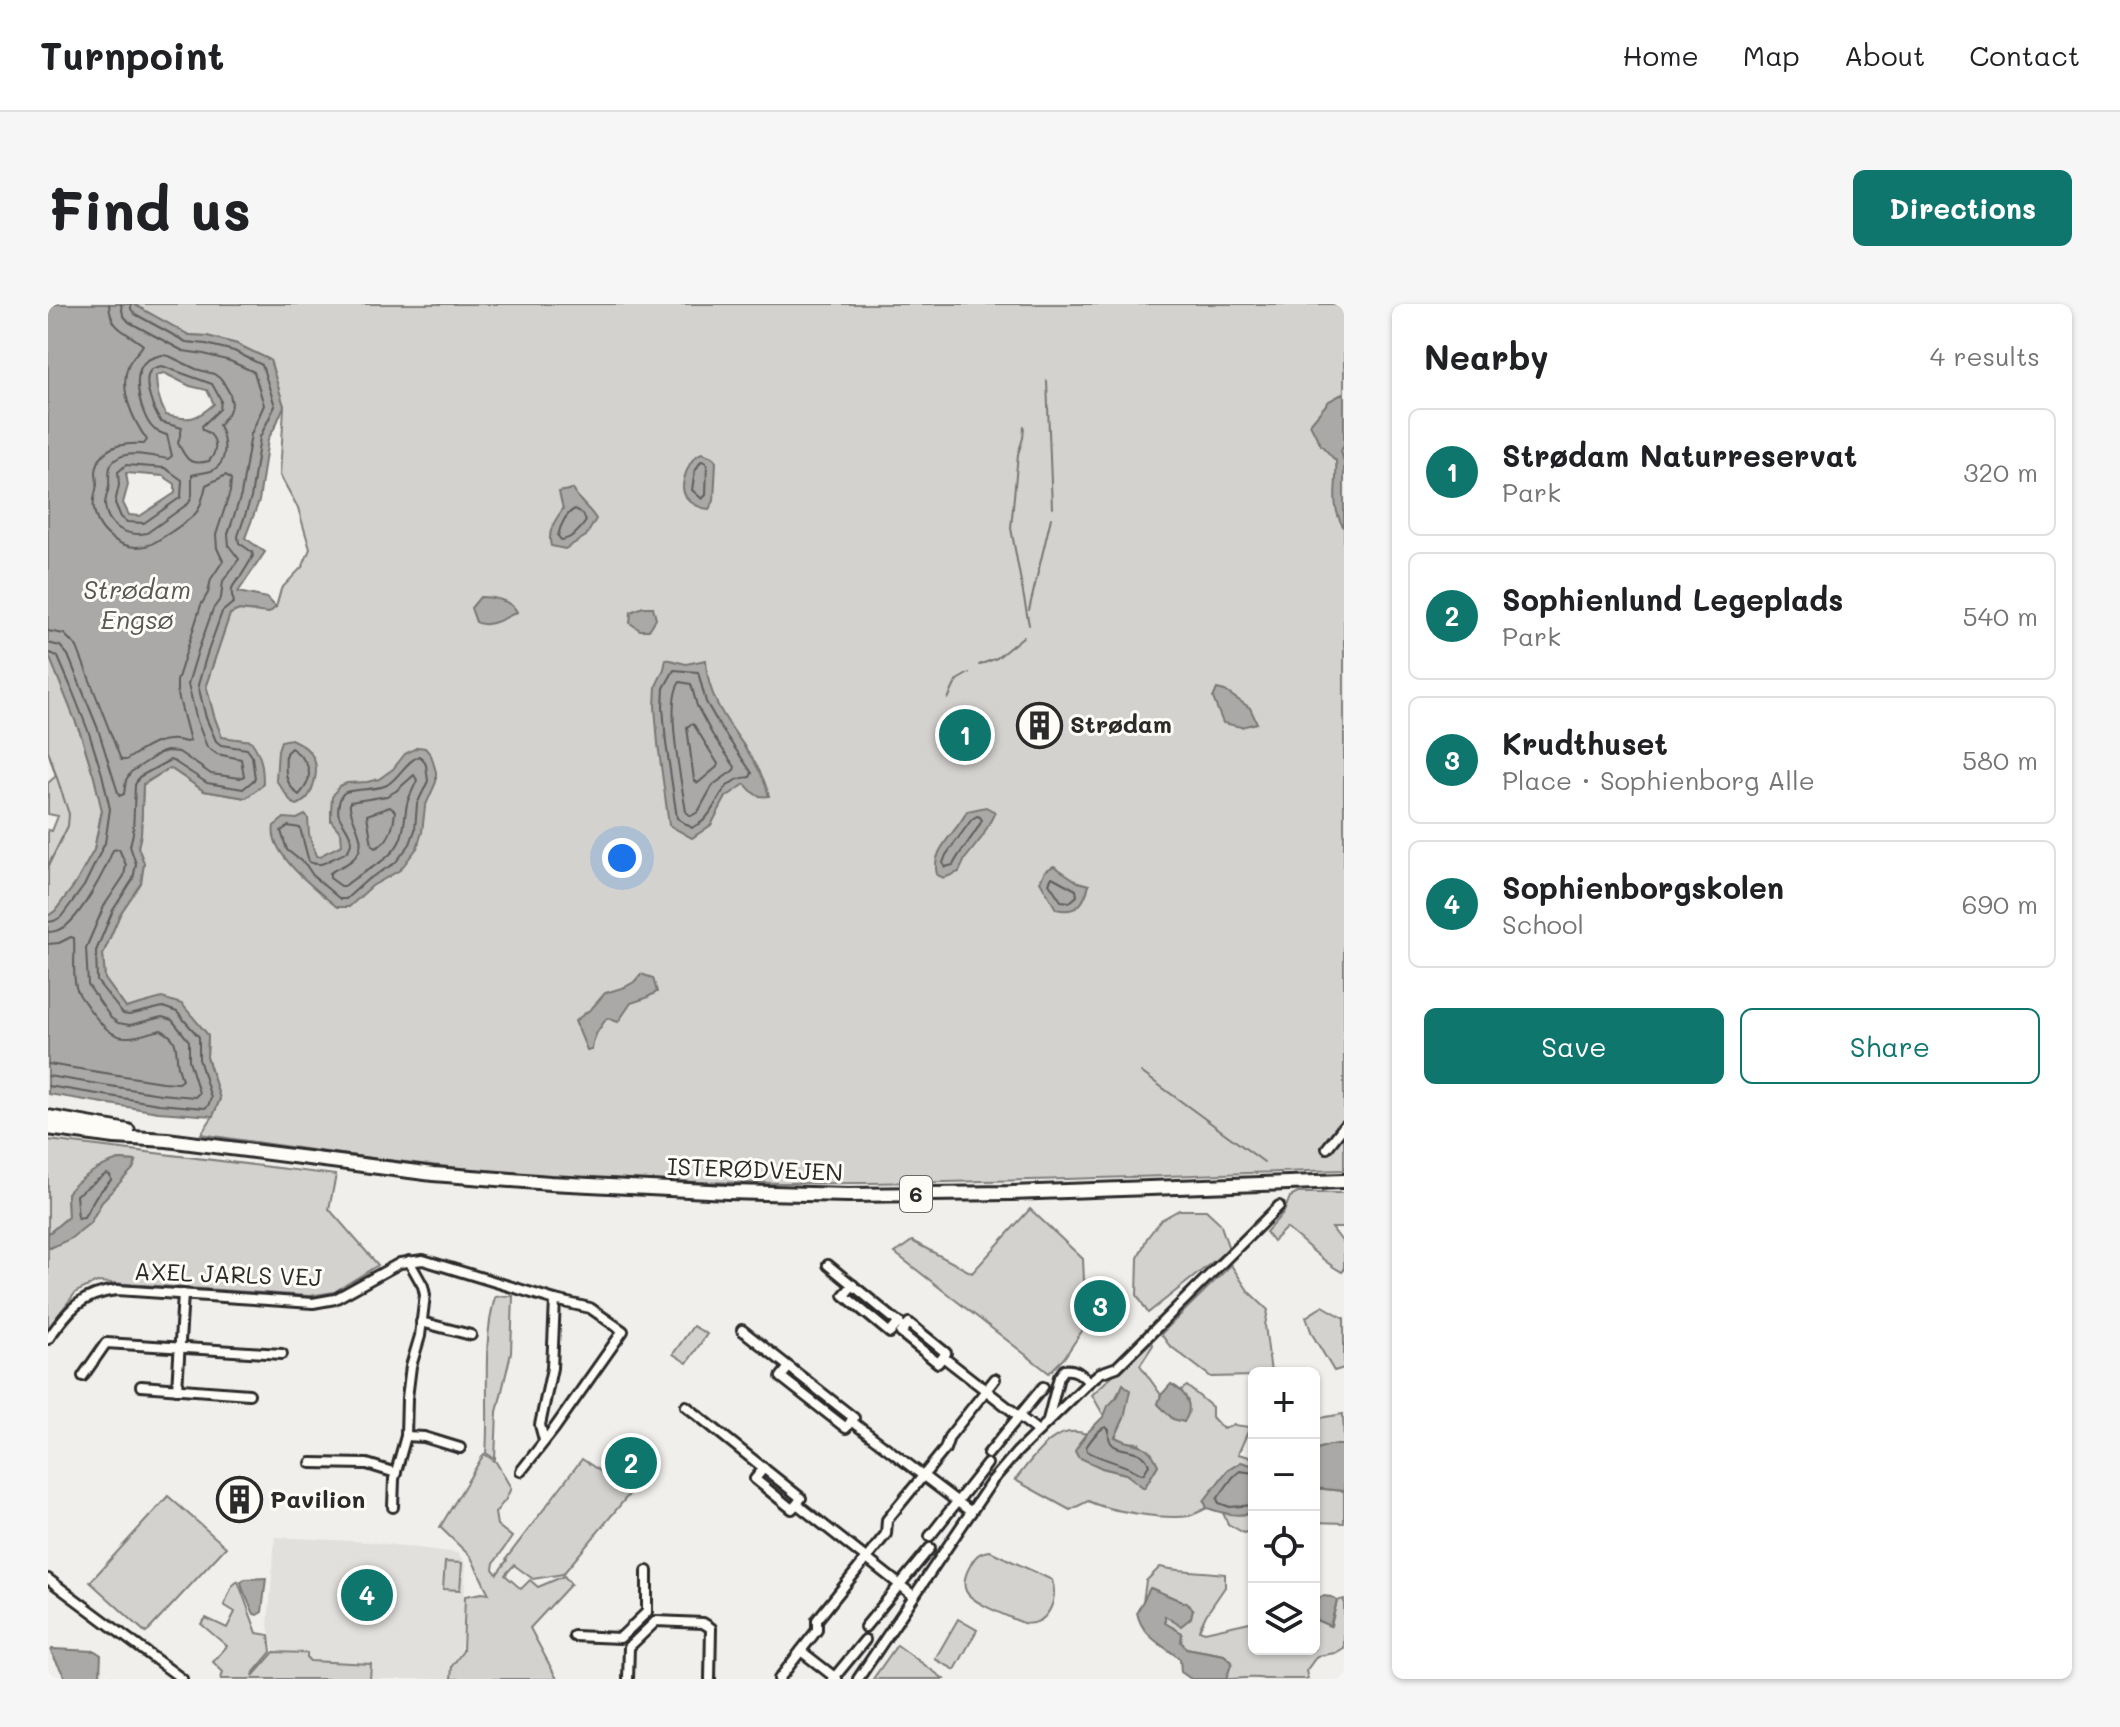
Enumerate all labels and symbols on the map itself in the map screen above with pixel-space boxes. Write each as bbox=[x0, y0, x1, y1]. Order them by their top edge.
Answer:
water label: Strødam Engsø bbox=[83, 572, 191, 636]
building icon: Strødam bbox=[1015, 701, 1063, 749]
pin: 1 bbox=[939, 705, 991, 765]
place label: Strødam bbox=[1070, 708, 1172, 739]
your location bbox=[602, 838, 642, 878]
street label: ISTERØDVEJEN bbox=[667, 1150, 843, 1187]
road number: 6 bbox=[900, 1176, 932, 1212]
street label: AXEL JARLS VEJ bbox=[134, 1255, 323, 1292]
pin: 3 bbox=[1074, 1276, 1126, 1336]
pin: 2 bbox=[605, 1433, 657, 1493]
building icon: Pavilion bbox=[215, 1476, 263, 1524]
place label: Pavilion bbox=[270, 1483, 365, 1514]
pin: 4 bbox=[341, 1565, 393, 1625]

